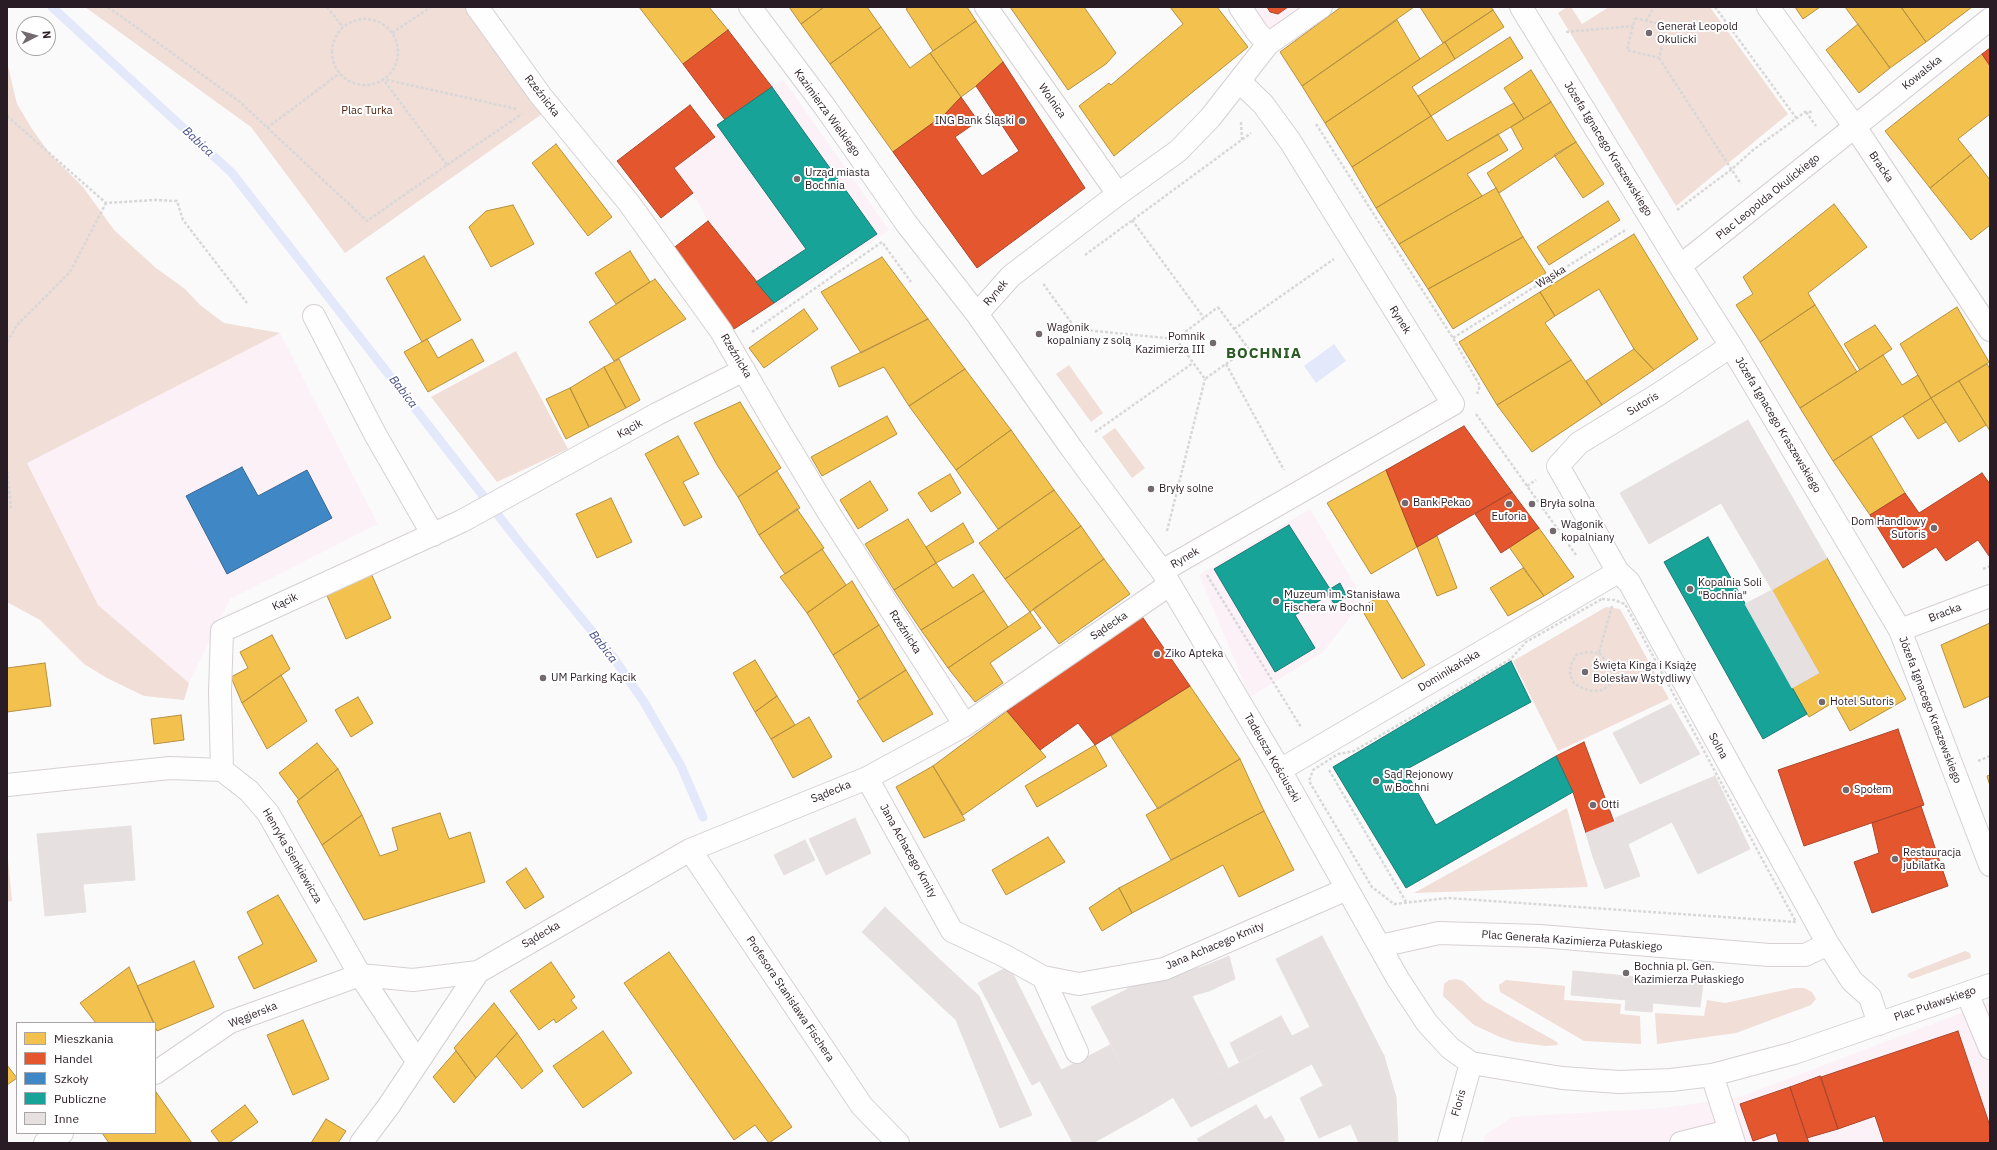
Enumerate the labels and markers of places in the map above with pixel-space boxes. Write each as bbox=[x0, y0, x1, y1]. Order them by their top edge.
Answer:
place label: Generał Leopold Okulicki bbox=[1657, 20, 1738, 46]
marker: Generał Leopold Okulicki bbox=[1644, 28, 1654, 38]
place label: ING Bank Śląski bbox=[935, 114, 1014, 128]
marker: ING Bank Śląski bbox=[1017, 116, 1027, 126]
place label: Urząd miasta Bochnia bbox=[805, 166, 870, 192]
marker: Urząd miasta Bochnia bbox=[792, 174, 802, 184]
place label: Wagonik kopalniany z solą bbox=[1047, 321, 1131, 347]
marker: Wagonik kopalniany z solą bbox=[1034, 329, 1044, 339]
place label: Pomnik Kazimierza III bbox=[1135, 330, 1205, 356]
marker: Pomnik Kazimierza III bbox=[1208, 338, 1218, 348]
place label: Bryły solne bbox=[1159, 482, 1214, 496]
marker: Bryły solne bbox=[1146, 484, 1156, 494]
place label: Bank Pekao bbox=[1413, 496, 1471, 510]
place label: Bryła solna bbox=[1540, 497, 1595, 511]
marker: Bank Pekao bbox=[1400, 498, 1410, 508]
marker: Euforia bbox=[1504, 499, 1514, 509]
marker: Bryła solna bbox=[1527, 499, 1537, 509]
place label: Euforia bbox=[1491, 510, 1527, 524]
place label: Dom Handlowy Sutoris bbox=[1851, 515, 1926, 541]
place label: Wagonik kopalniany bbox=[1561, 518, 1615, 544]
marker: Dom Handlowy Sutoris bbox=[1929, 523, 1939, 533]
marker: Wagonik kopalniany bbox=[1548, 526, 1558, 536]
place label: Kopalnia Soli "Bochnia" bbox=[1698, 576, 1762, 602]
marker: Kopalnia Soli "Bochnia" bbox=[1685, 584, 1695, 594]
place label: Muzeum im. Stanisława Fischera w Bochni bbox=[1284, 588, 1400, 614]
marker: Muzeum im. Stanisława Fischera w Bochni bbox=[1271, 596, 1281, 606]
place label: Ziko Apteka bbox=[1165, 647, 1223, 661]
marker: Ziko Apteka bbox=[1152, 649, 1162, 659]
place label: Święta Kinga i Książę Bolesław Wstydliwy bbox=[1593, 659, 1697, 685]
marker: Święta Kinga i Książę Bolesław Wstydliwy bbox=[1580, 667, 1590, 677]
place label: UM Parking Kącik bbox=[551, 671, 636, 685]
marker: UM Parking Kącik bbox=[538, 673, 548, 683]
place label: Hotel Sutoris bbox=[1830, 695, 1894, 709]
marker: Hotel Sutoris bbox=[1817, 697, 1827, 707]
place label: Sąd Rejonowy w Bochni bbox=[1384, 768, 1453, 794]
marker: Sąd Rejonowy w Bochni bbox=[1371, 776, 1381, 786]
place label: Społem bbox=[1854, 783, 1892, 797]
marker: Społem bbox=[1841, 785, 1851, 795]
place label: Otti bbox=[1601, 798, 1619, 812]
marker: Otti bbox=[1588, 800, 1598, 810]
place label: Restauracja jubilatka bbox=[1903, 846, 1961, 872]
marker: Restauracja jubilatka bbox=[1890, 854, 1900, 864]
place label: Bochnia pl. Gen. Kazimierza Pułaskiego bbox=[1634, 960, 1744, 986]
marker: Bochnia pl. Gen. Kazimierza Pułaskiego bbox=[1621, 968, 1631, 978]

